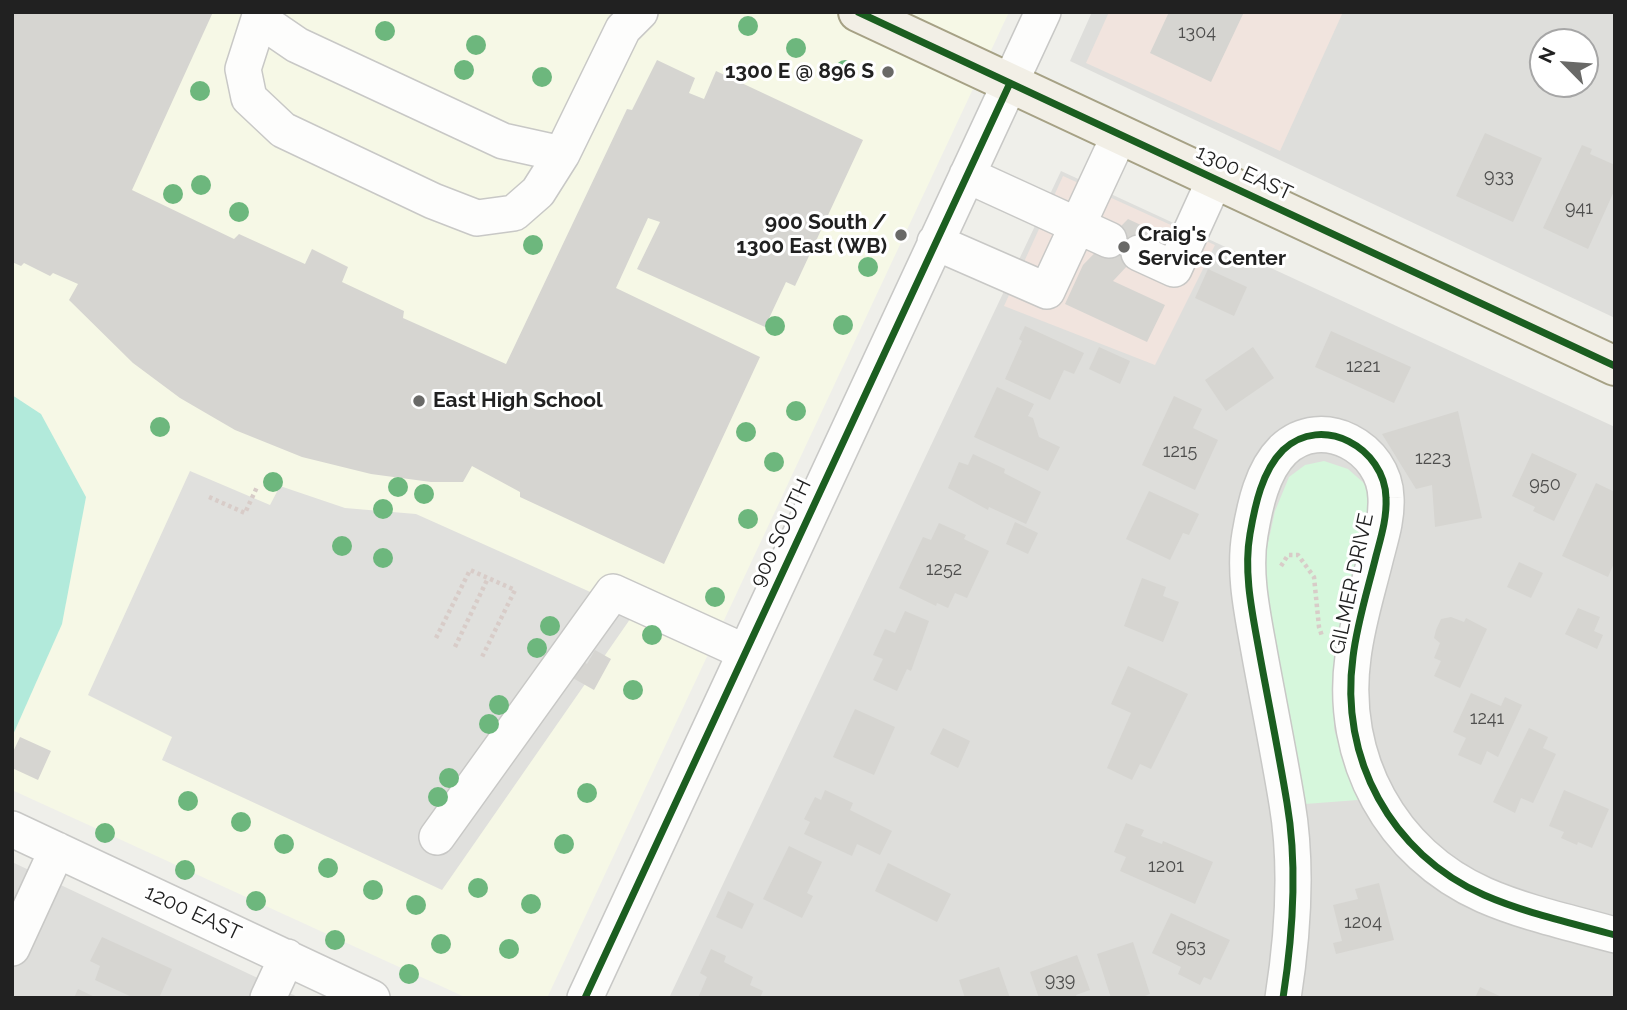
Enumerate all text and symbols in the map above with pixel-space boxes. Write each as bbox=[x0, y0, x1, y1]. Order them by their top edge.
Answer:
house number: 1304 bbox=[1178, 22, 1216, 44]
north arrow bbox=[1529, 28, 1599, 98]
text: N bbox=[1534, 44, 1560, 66]
place label: 1300 E @ 896 S bbox=[725, 59, 874, 85]
marker: 1300 E @ 896 S bbox=[880, 64, 896, 80]
street label: 1300 EAST bbox=[1192, 140, 1296, 206]
house number: 933 bbox=[1484, 166, 1514, 188]
house number: 941 bbox=[1565, 198, 1593, 220]
place label: 900 South / 1300 East (WB) bbox=[736, 210, 887, 260]
place label: Craig's Service Center bbox=[1138, 222, 1286, 272]
marker: 900 South / 1300 East (WB) bbox=[893, 227, 909, 243]
marker: Craig's Service Center bbox=[1116, 239, 1132, 255]
house number: 1221 bbox=[1346, 356, 1380, 378]
place label: East High School bbox=[433, 388, 603, 414]
marker: East High School bbox=[411, 393, 427, 409]
house number: 1215 bbox=[1163, 441, 1197, 463]
house number: 1223 bbox=[1415, 448, 1451, 470]
house number: 950 bbox=[1529, 474, 1561, 496]
street label: 900 SOUTH bbox=[745, 475, 817, 591]
street label: GILMER DRIVE bbox=[1325, 511, 1379, 657]
house number: 1252 bbox=[926, 559, 962, 581]
house number: 1241 bbox=[1470, 708, 1504, 730]
house number: 1201 bbox=[1148, 856, 1184, 878]
street label: 1200 EAST bbox=[141, 880, 245, 946]
house number: 1204 bbox=[1344, 912, 1382, 934]
house number: 953 bbox=[1176, 936, 1206, 958]
house number: 939 bbox=[1045, 970, 1075, 992]

